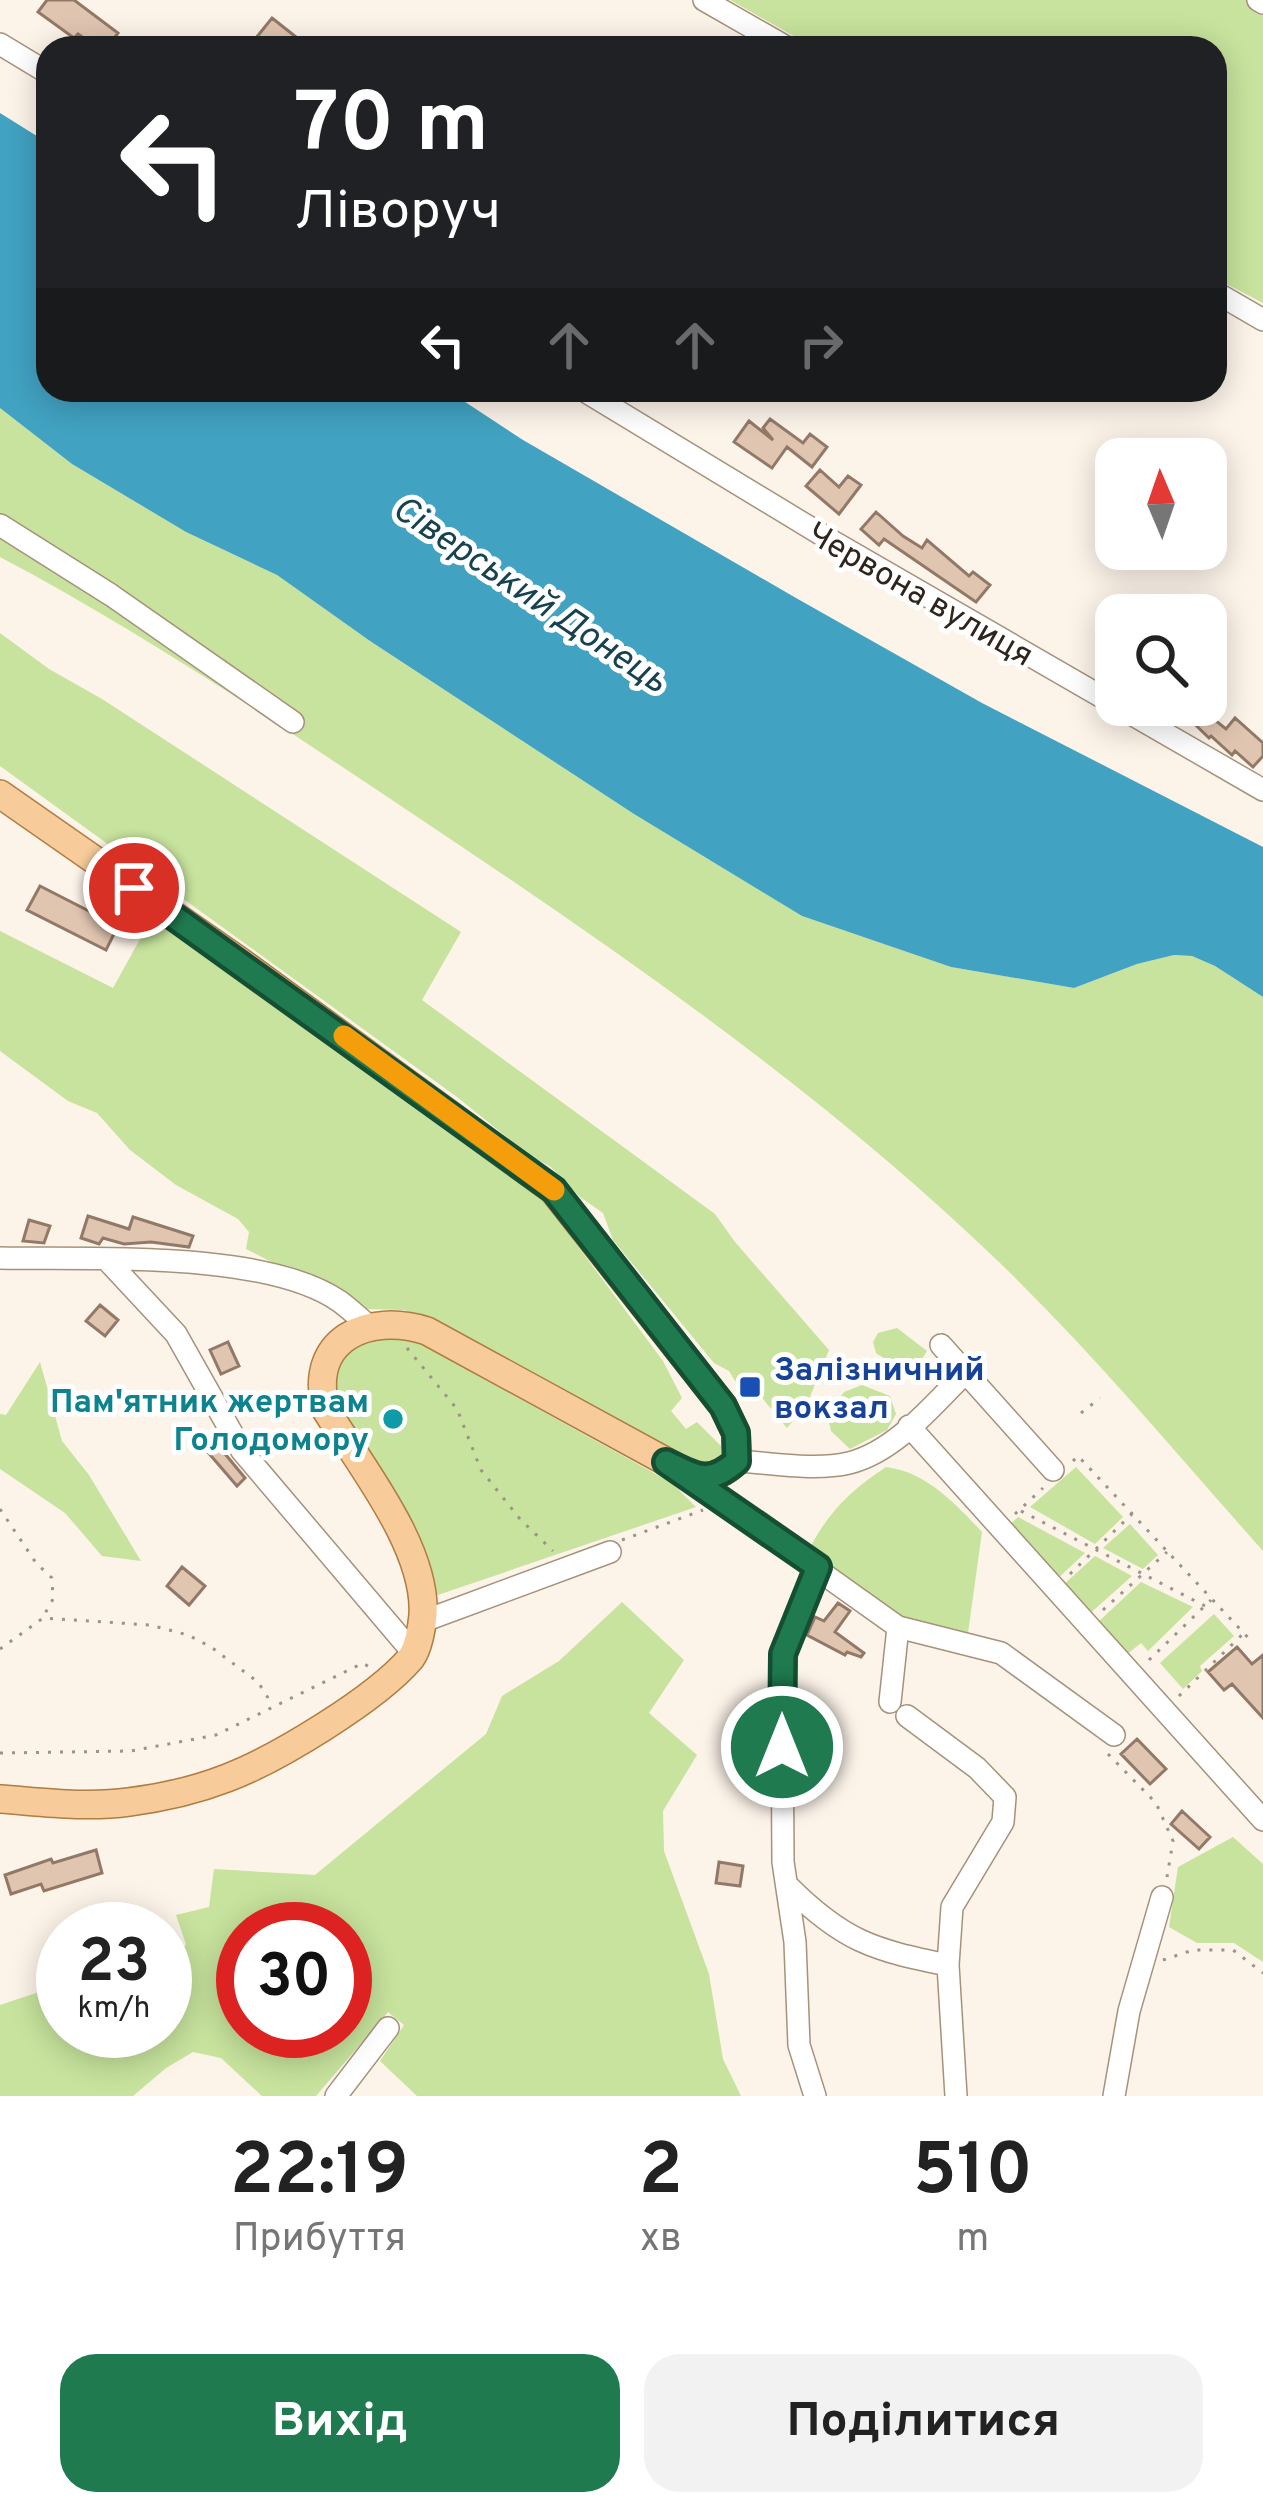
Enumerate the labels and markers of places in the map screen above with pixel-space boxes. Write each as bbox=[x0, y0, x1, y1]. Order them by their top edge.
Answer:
pin bbox=[83, 837, 185, 939]
place label: Залізничний вокзал bbox=[774, 1351, 985, 1431]
marker: Залізничний вокзал bbox=[737, 1374, 763, 1400]
place label: Пам'ятник жертвам Голодомору bbox=[50, 1383, 369, 1463]
marker: Пам'ятник жертвам Голодомору bbox=[380, 1406, 406, 1432]

